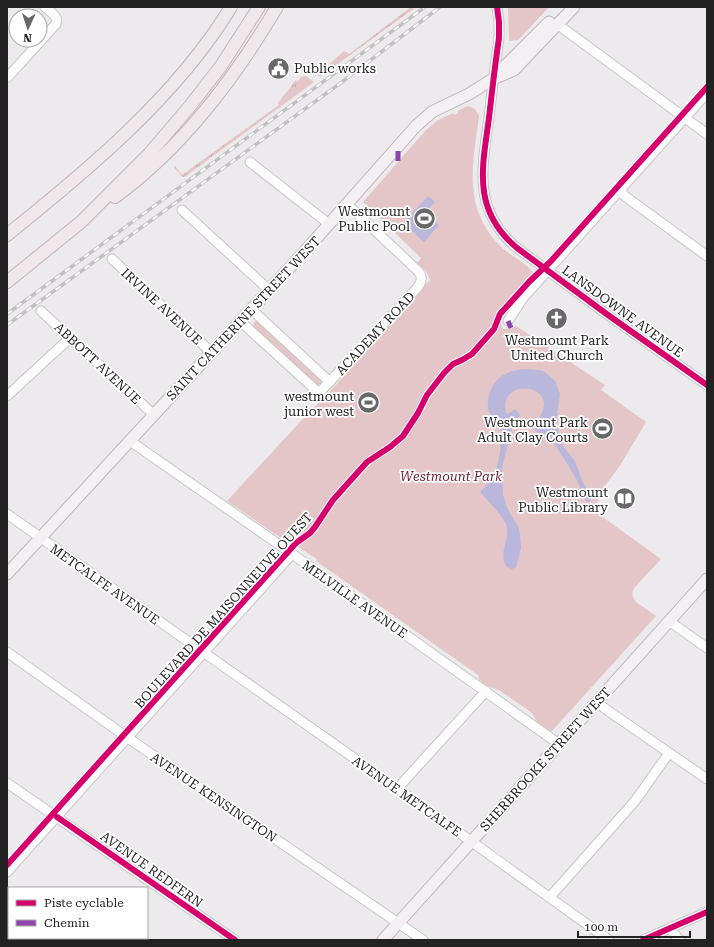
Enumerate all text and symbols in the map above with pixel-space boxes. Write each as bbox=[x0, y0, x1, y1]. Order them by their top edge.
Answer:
north arrow bbox=[8, 8, 48, 48]
text: N bbox=[22, 31, 32, 44]
public building icon: Public works bbox=[266, 55, 292, 81]
place label: Public works bbox=[294, 61, 376, 76]
place label: Westmount Public Pool bbox=[338, 204, 410, 234]
sports icon: Westmount Public Pool bbox=[412, 205, 438, 231]
street label: SAINT CATHERINE STREET WEST bbox=[163, 233, 324, 403]
street label: LANSDOWNE AVENUE bbox=[559, 262, 686, 360]
street label: IRVINE AVENUE bbox=[118, 265, 205, 348]
street label: ACADEMY ROAD bbox=[333, 289, 418, 378]
church icon: Westmount Park United Church bbox=[544, 305, 570, 331]
street label: ABBOTT AVENUE bbox=[51, 320, 144, 407]
place label: Westmount Park United Church bbox=[505, 333, 609, 363]
place label: westmount junior west bbox=[283, 389, 354, 419]
sports icon: westmount junior west bbox=[356, 390, 382, 416]
place label: Westmount Park Adult Clay Courts bbox=[477, 415, 588, 445]
sports icon: Westmount Park Adult Clay Courts bbox=[590, 416, 616, 442]
park label: Westmount Park bbox=[400, 469, 503, 484]
place label: Westmount Public Library bbox=[518, 485, 608, 515]
library icon: Westmount Public Library bbox=[611, 486, 637, 512]
street label: BOULEVARD DE MAISONNEUVE OUEST bbox=[132, 509, 315, 711]
street label: METCALFE AVENUE bbox=[47, 541, 162, 628]
street label: MELVILLE AVENUE bbox=[299, 557, 410, 641]
street label: SHERBROOKE STREET WEST bbox=[477, 684, 614, 834]
street label: AVENUE KENSINGTON bbox=[148, 750, 280, 845]
street label: AVENUE METCALFE bbox=[349, 753, 464, 840]
street label: AVENUE REDFERN bbox=[98, 828, 206, 910]
legend bbox=[8, 887, 148, 939]
text: Piste cyclable bbox=[44, 896, 124, 910]
scale bar bbox=[578, 913, 690, 939]
text: Chemin bbox=[44, 916, 90, 930]
text: 100 m bbox=[584, 920, 618, 934]

